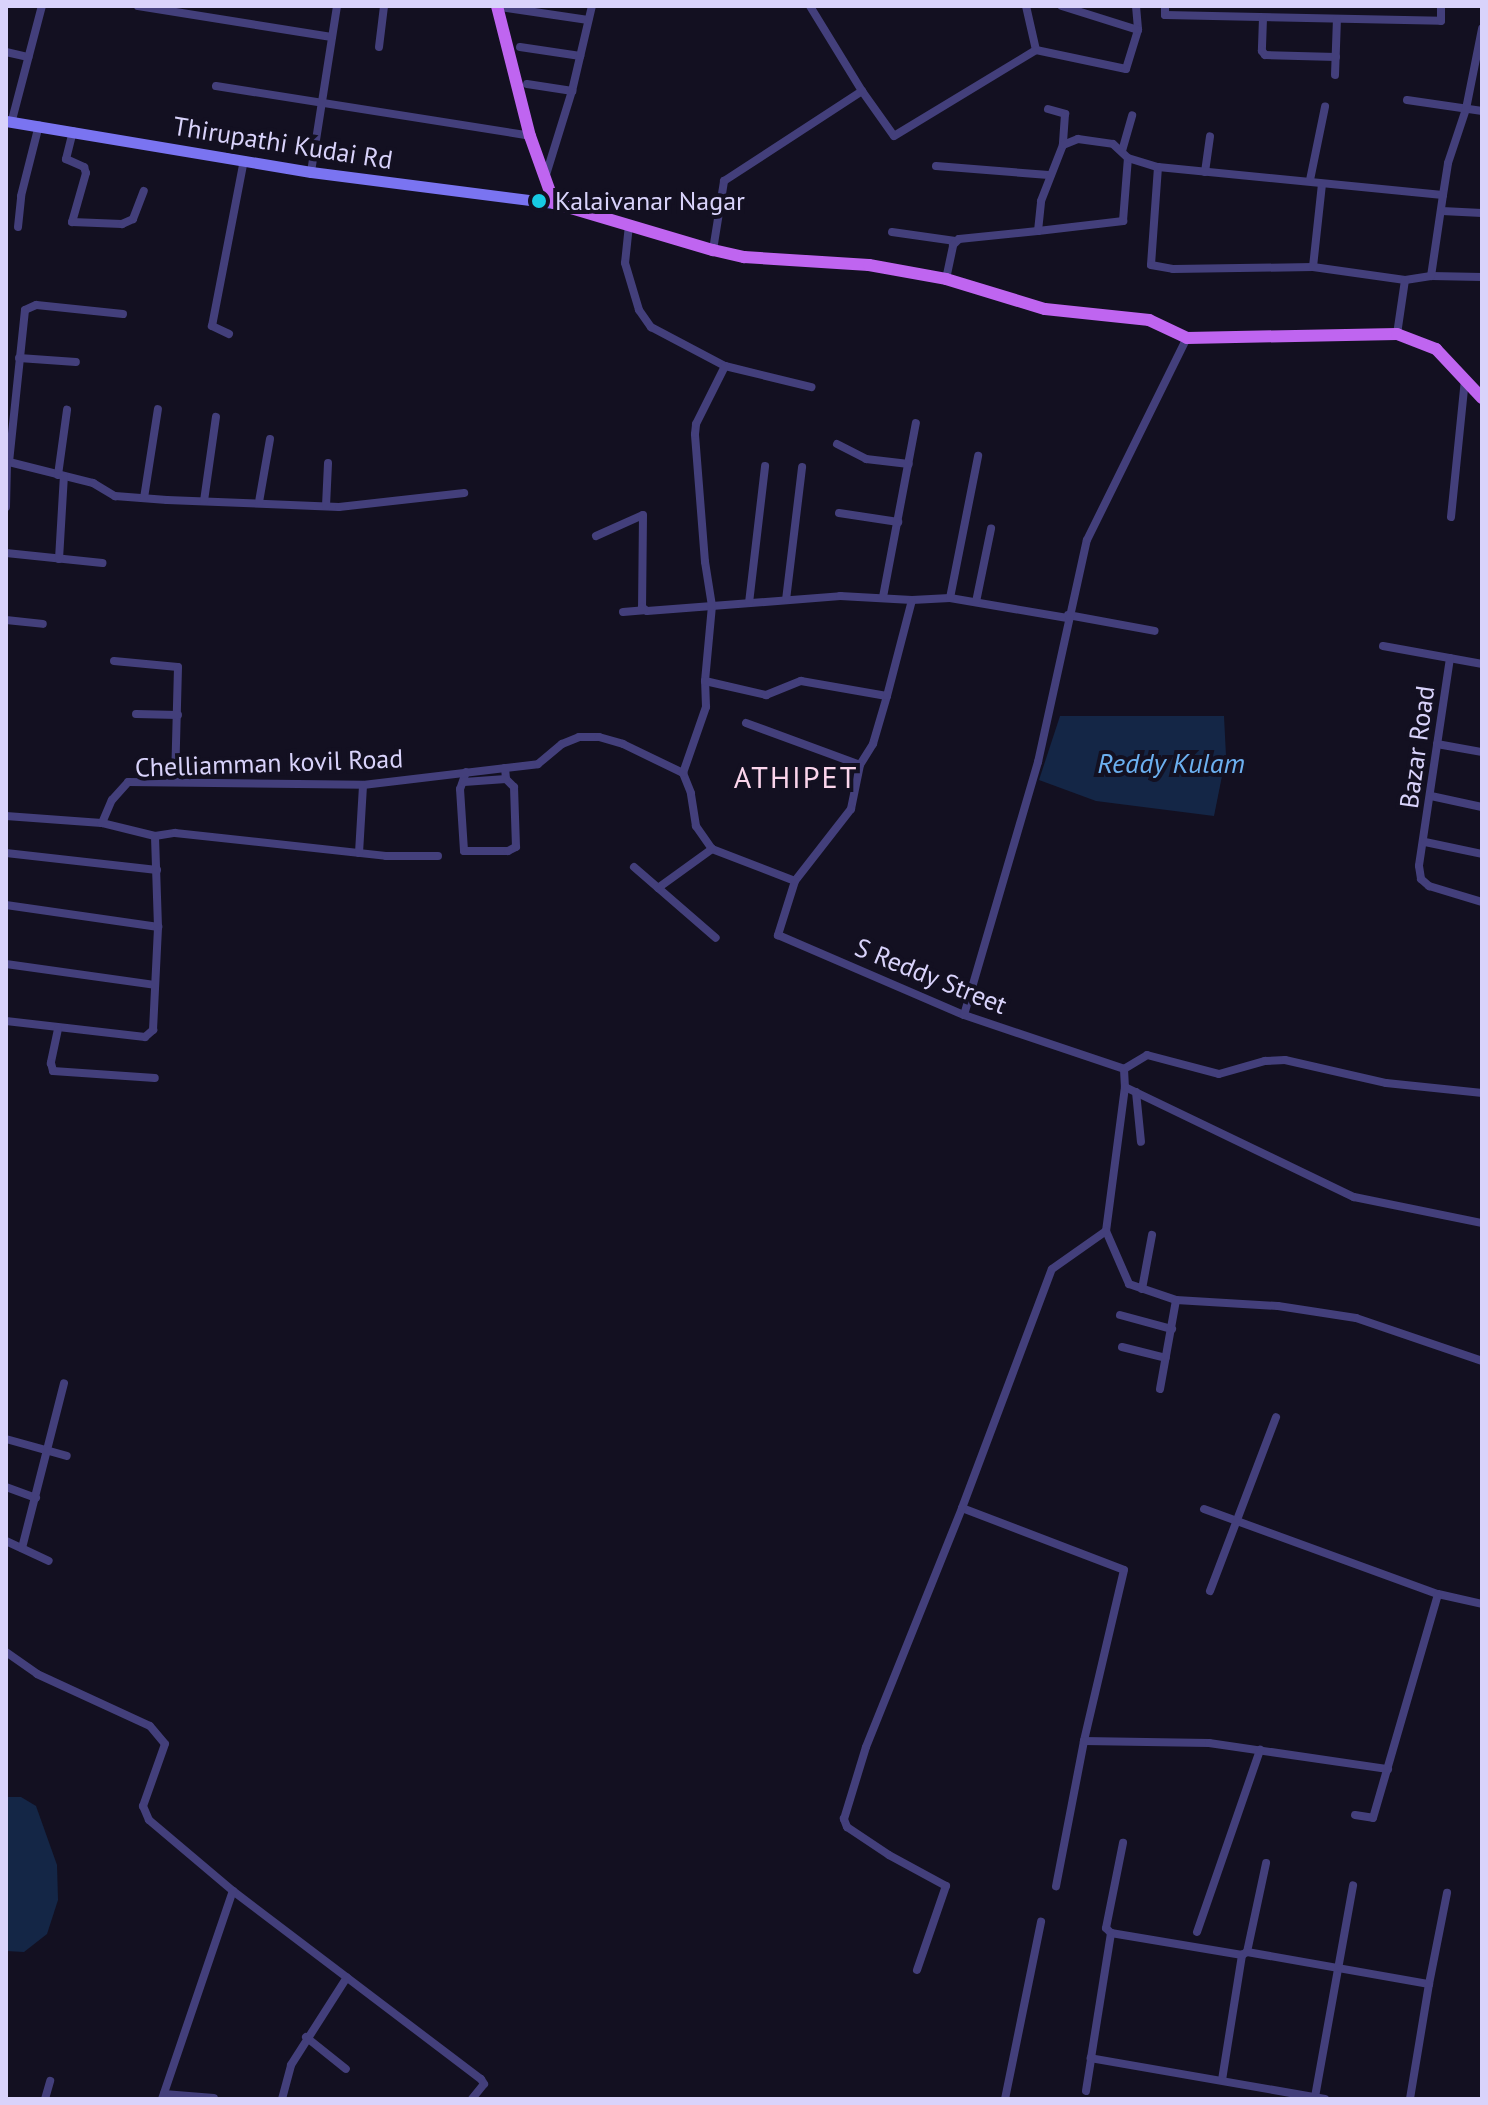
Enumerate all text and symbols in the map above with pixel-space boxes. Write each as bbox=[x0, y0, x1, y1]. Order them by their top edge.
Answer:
street label: Thirupathi Kudai Rd bbox=[171, 110, 395, 176]
place label: Kalaivanar Nagar bbox=[555, 185, 745, 217]
marker: Kalaivanar Nagar bbox=[530, 192, 548, 210]
street label: Bazar Road bbox=[1393, 684, 1441, 810]
street label: Chelliamman kovil Road bbox=[134, 743, 404, 783]
water label: Reddy Kulam bbox=[1097, 746, 1245, 780]
district label: ATHIPET bbox=[734, 759, 858, 795]
street label: S Reddy Street bbox=[850, 931, 1012, 1021]

